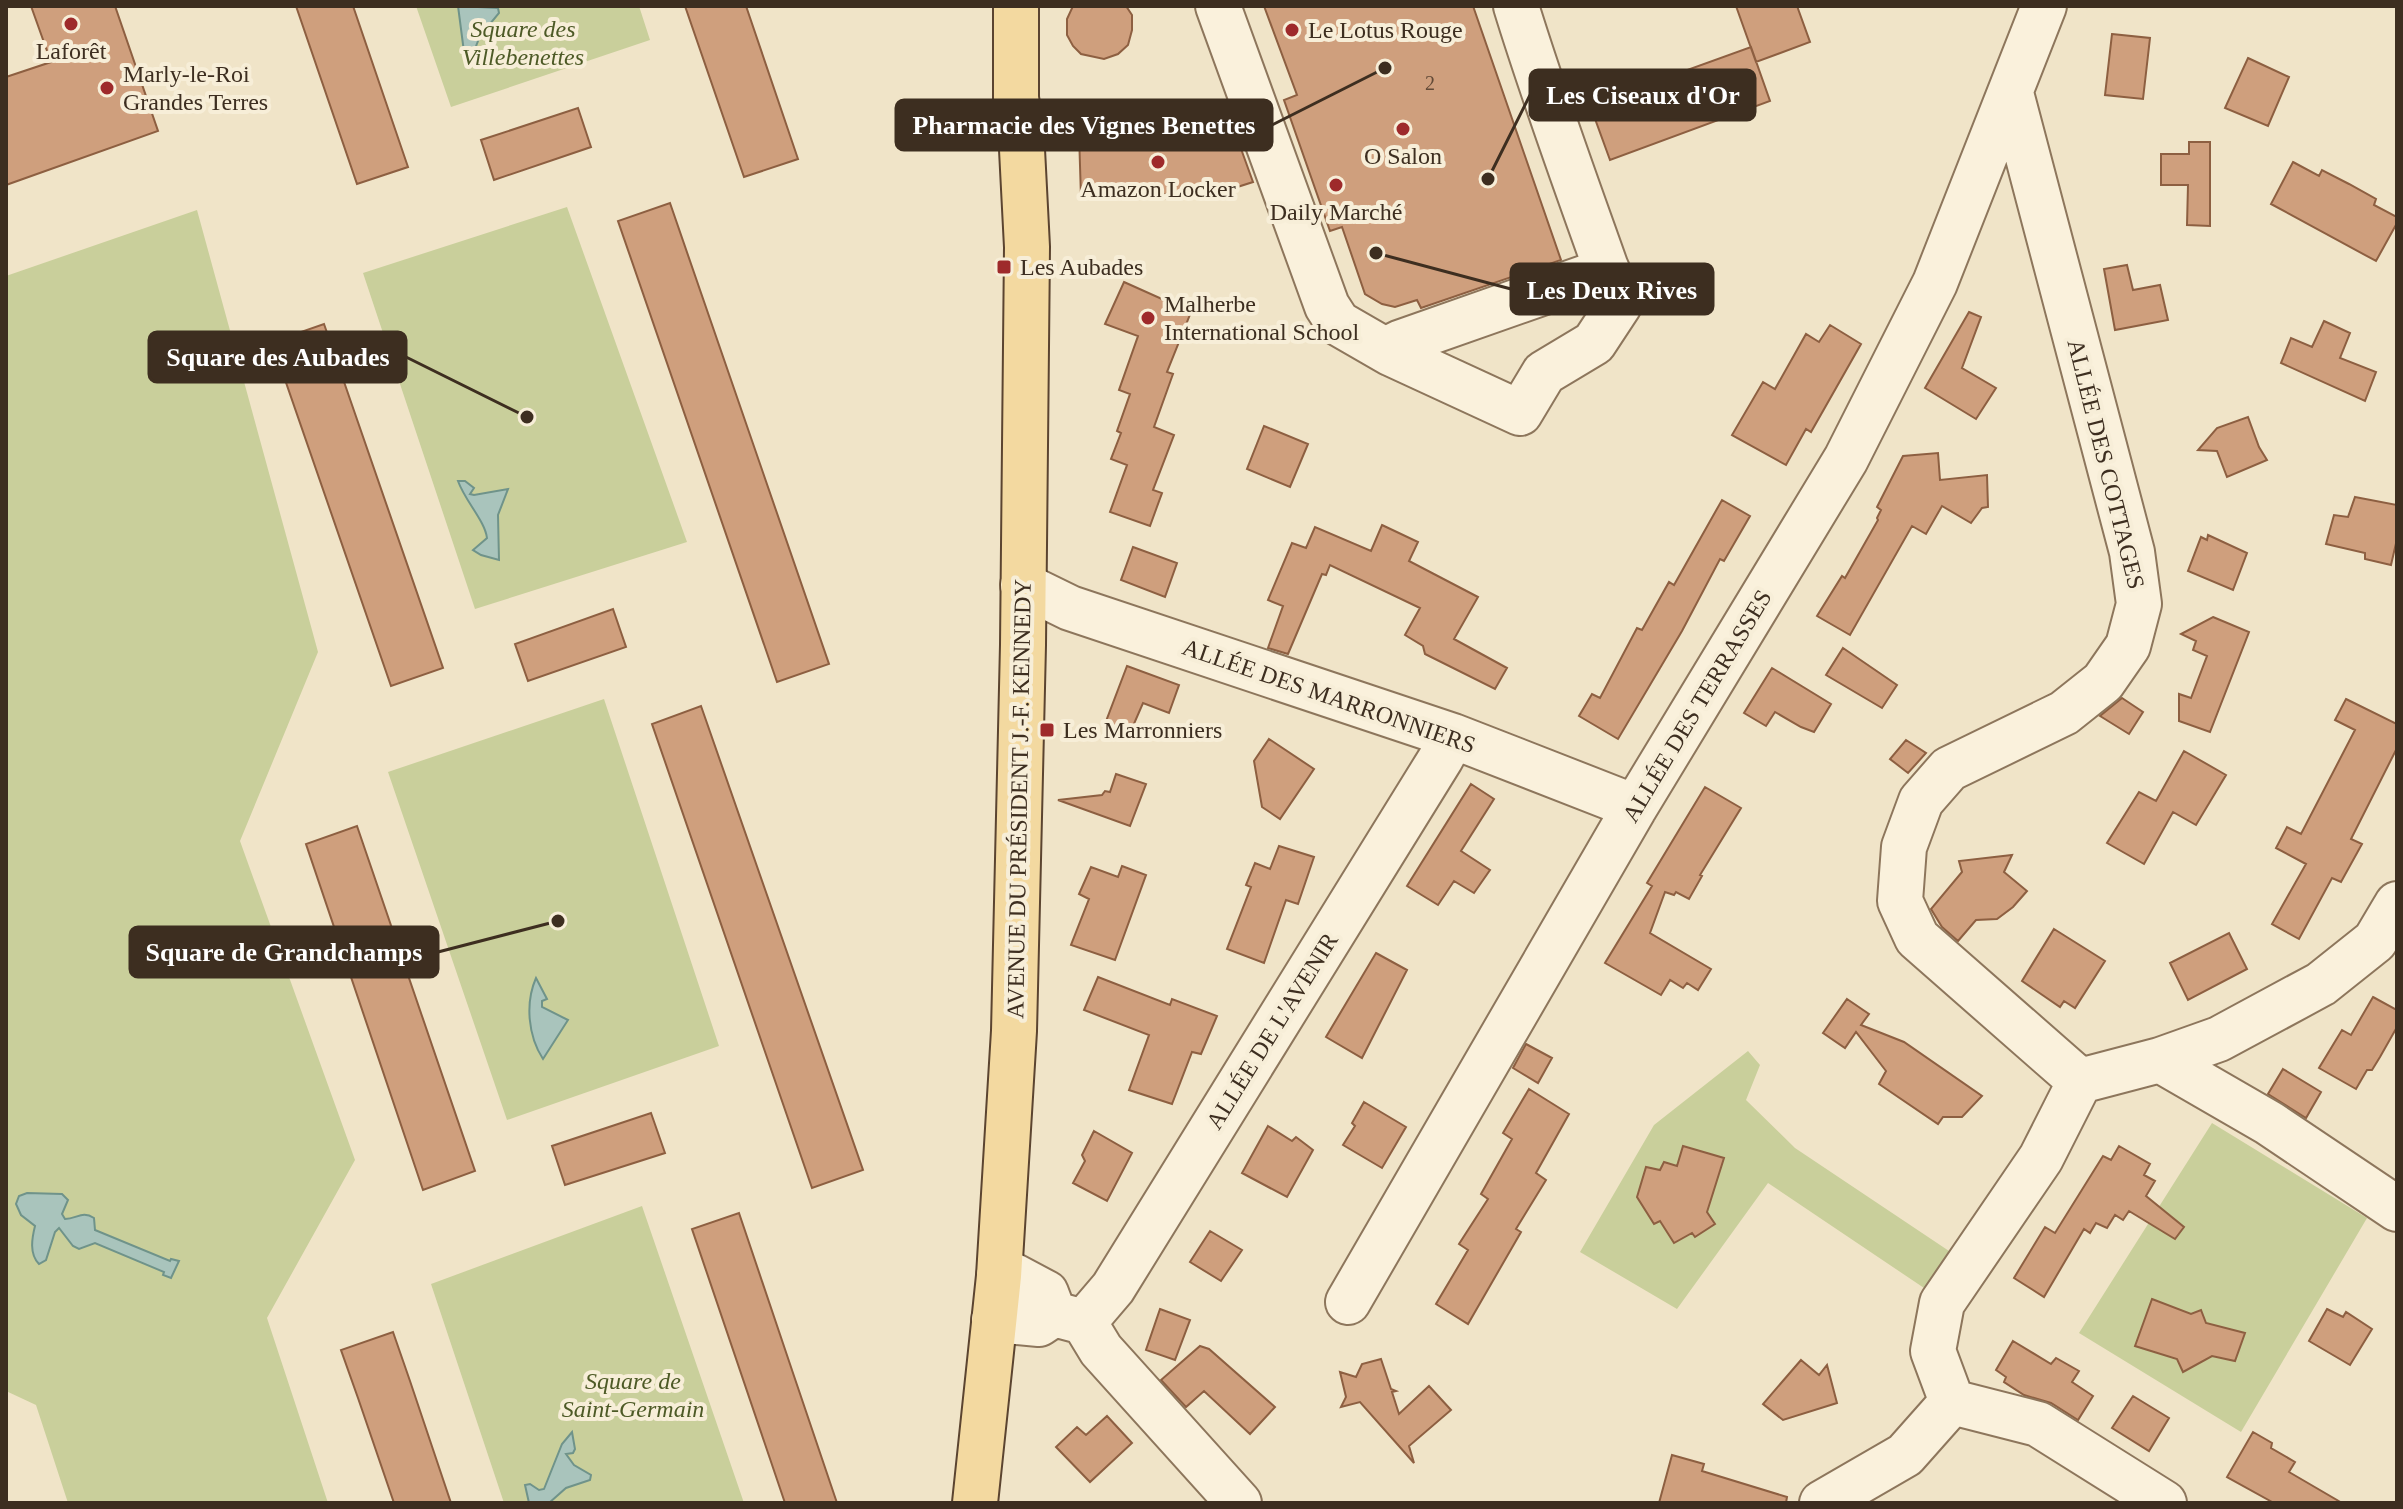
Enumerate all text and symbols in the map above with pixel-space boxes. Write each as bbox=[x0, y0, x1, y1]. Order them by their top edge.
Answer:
marker: Laforêt bbox=[62, 15, 80, 33]
park label: Square des Villebenettes bbox=[462, 16, 584, 70]
place label: Le Lotus Rouge bbox=[1308, 17, 1463, 43]
marker: Le Lotus Rouge bbox=[1283, 21, 1301, 39]
place label: Laforêt bbox=[36, 38, 107, 64]
place label: Marly-le-Roi Grandes Terres bbox=[123, 61, 268, 115]
callout: Les Ciseaux d'Or bbox=[1530, 70, 1755, 120]
house number: 2 bbox=[1425, 72, 1435, 94]
marker: Marly-le-Roi Grandes Terres bbox=[98, 79, 116, 97]
text: Les Ciseaux d'Or bbox=[1546, 81, 1740, 110]
callout: Pharmacie des Vignes Benettes bbox=[896, 100, 1272, 150]
text: Pharmacie des Vignes Benettes bbox=[912, 111, 1256, 140]
marker: O Salon bbox=[1394, 120, 1412, 138]
place label: O Salon bbox=[1364, 143, 1442, 169]
marker: Amazon Locker bbox=[1149, 153, 1167, 171]
place label: Amazon Locker bbox=[1080, 176, 1236, 202]
marker: Daily Marché bbox=[1327, 176, 1345, 194]
place label: Daily Marché bbox=[1270, 199, 1402, 225]
place label: Les Aubades bbox=[1020, 254, 1143, 280]
marker: Les Aubades bbox=[995, 258, 1013, 276]
callout: Les Deux Rives bbox=[1511, 264, 1713, 314]
text: Les Deux Rives bbox=[1527, 276, 1697, 305]
place label: Malherbe International School bbox=[1164, 291, 1360, 345]
marker: Malherbe International School bbox=[1139, 309, 1157, 327]
callout: Square des Aubades bbox=[149, 332, 406, 382]
street label: ALLÉE DES COTTAGES bbox=[2062, 336, 2150, 592]
text: Square des Aubades bbox=[166, 343, 390, 372]
street label: AVENUE DU PRÉSIDENT J.-F. KENNEDY bbox=[1002, 579, 1036, 1019]
street label: ALLÉE DES TERRASSES bbox=[1617, 585, 1777, 827]
street label: ALLÉE DES MARRONNIERS bbox=[1179, 634, 1479, 758]
place label: Les Marronniers bbox=[1063, 717, 1222, 743]
marker: Les Marronniers bbox=[1038, 721, 1056, 739]
callout: Square de Grandchamps bbox=[130, 927, 438, 977]
street label: ALLÉE DE L'AVENIR bbox=[1201, 928, 1343, 1134]
text: Square de Grandchamps bbox=[146, 938, 422, 967]
park label: Square de Saint-Germain bbox=[562, 1368, 704, 1422]

